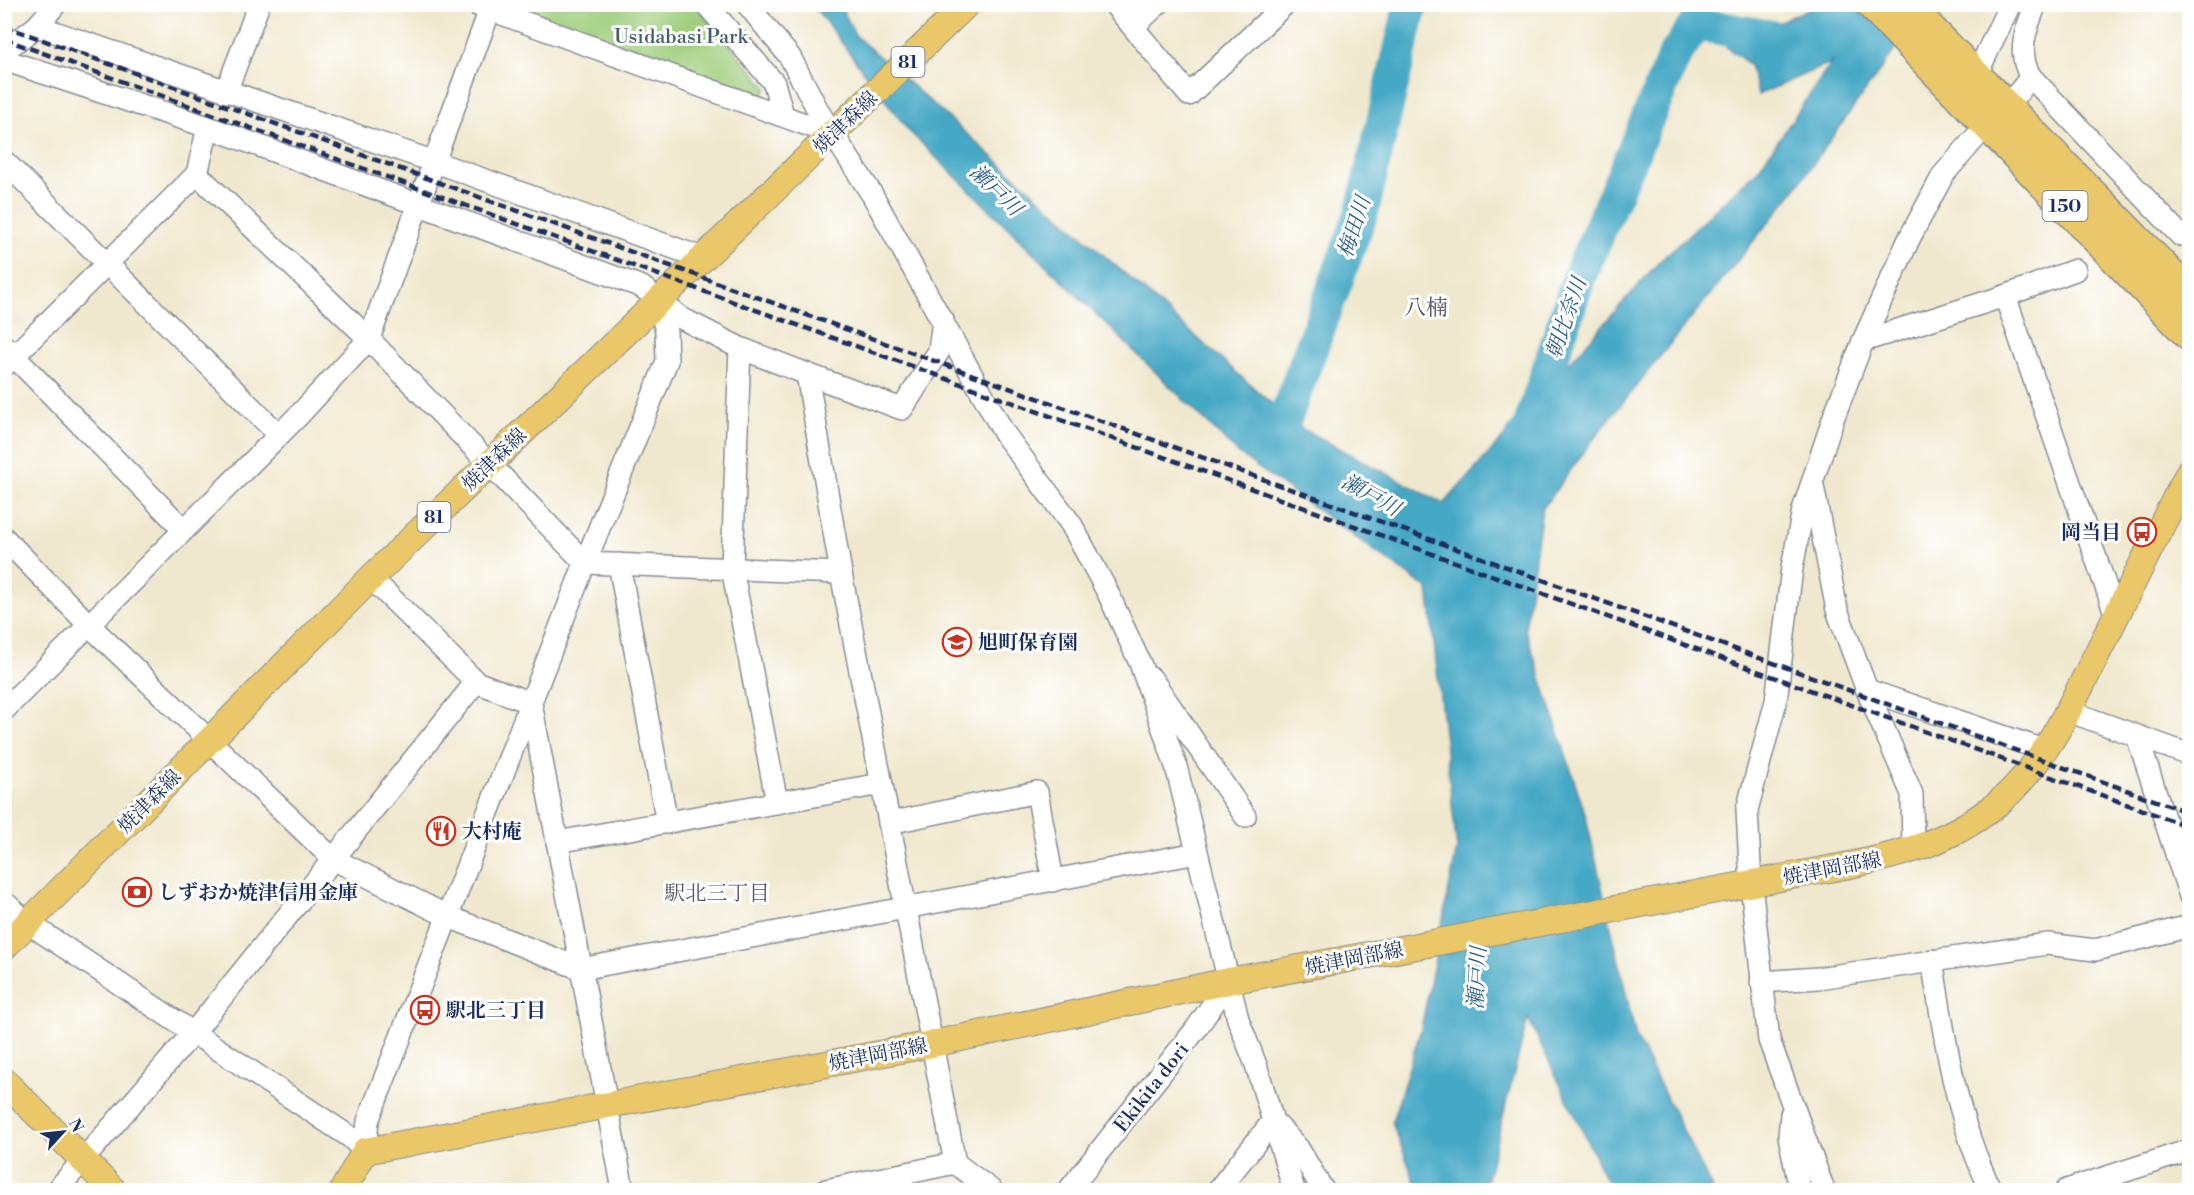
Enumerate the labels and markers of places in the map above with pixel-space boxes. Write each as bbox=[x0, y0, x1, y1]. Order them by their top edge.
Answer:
bus stop icon: 岡当目 bbox=[2126, 516, 2158, 548]
place label: 岡当目 bbox=[2061, 521, 2121, 546]
school or university icon: 旭町保育園 bbox=[941, 626, 973, 658]
place label: 旭町保育園 bbox=[978, 631, 1078, 656]
restaurant icon: 大村庵 bbox=[425, 815, 457, 847]
place label: 大村庵 bbox=[462, 820, 522, 845]
bank icon: しずおか焼津信用金庫 bbox=[121, 876, 153, 908]
place label: しずおか焼津信用金庫 bbox=[158, 881, 358, 906]
bus stop icon: 駅北三丁目 bbox=[409, 994, 441, 1026]
place label: 駅北三丁目 bbox=[446, 999, 546, 1024]

